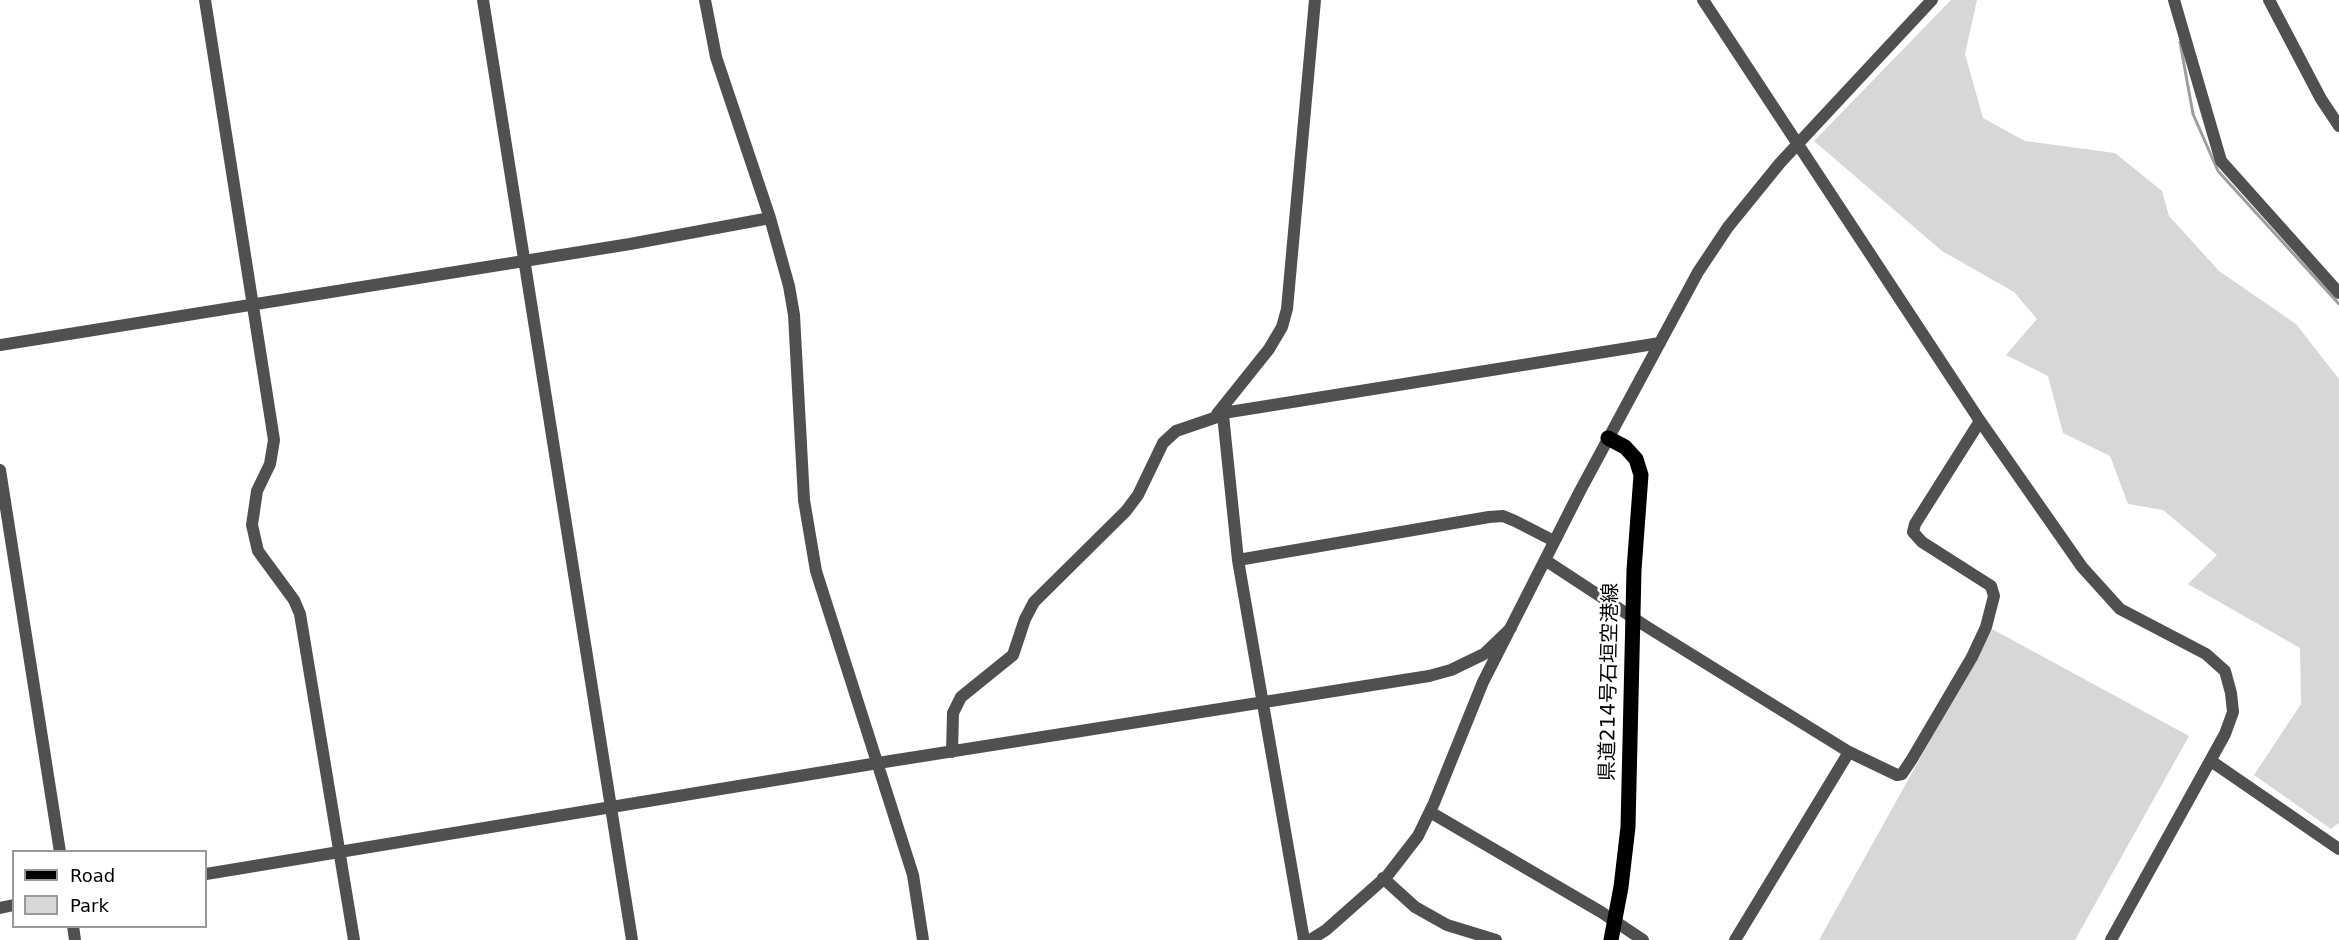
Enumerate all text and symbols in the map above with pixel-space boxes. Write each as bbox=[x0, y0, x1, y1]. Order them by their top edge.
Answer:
street label: 県道214号石垣空港線 bbox=[1596, 583, 1624, 781]
legend bbox=[12, 850, 207, 928]
text: Road bbox=[70, 865, 115, 886]
text: Park bbox=[70, 895, 109, 916]

